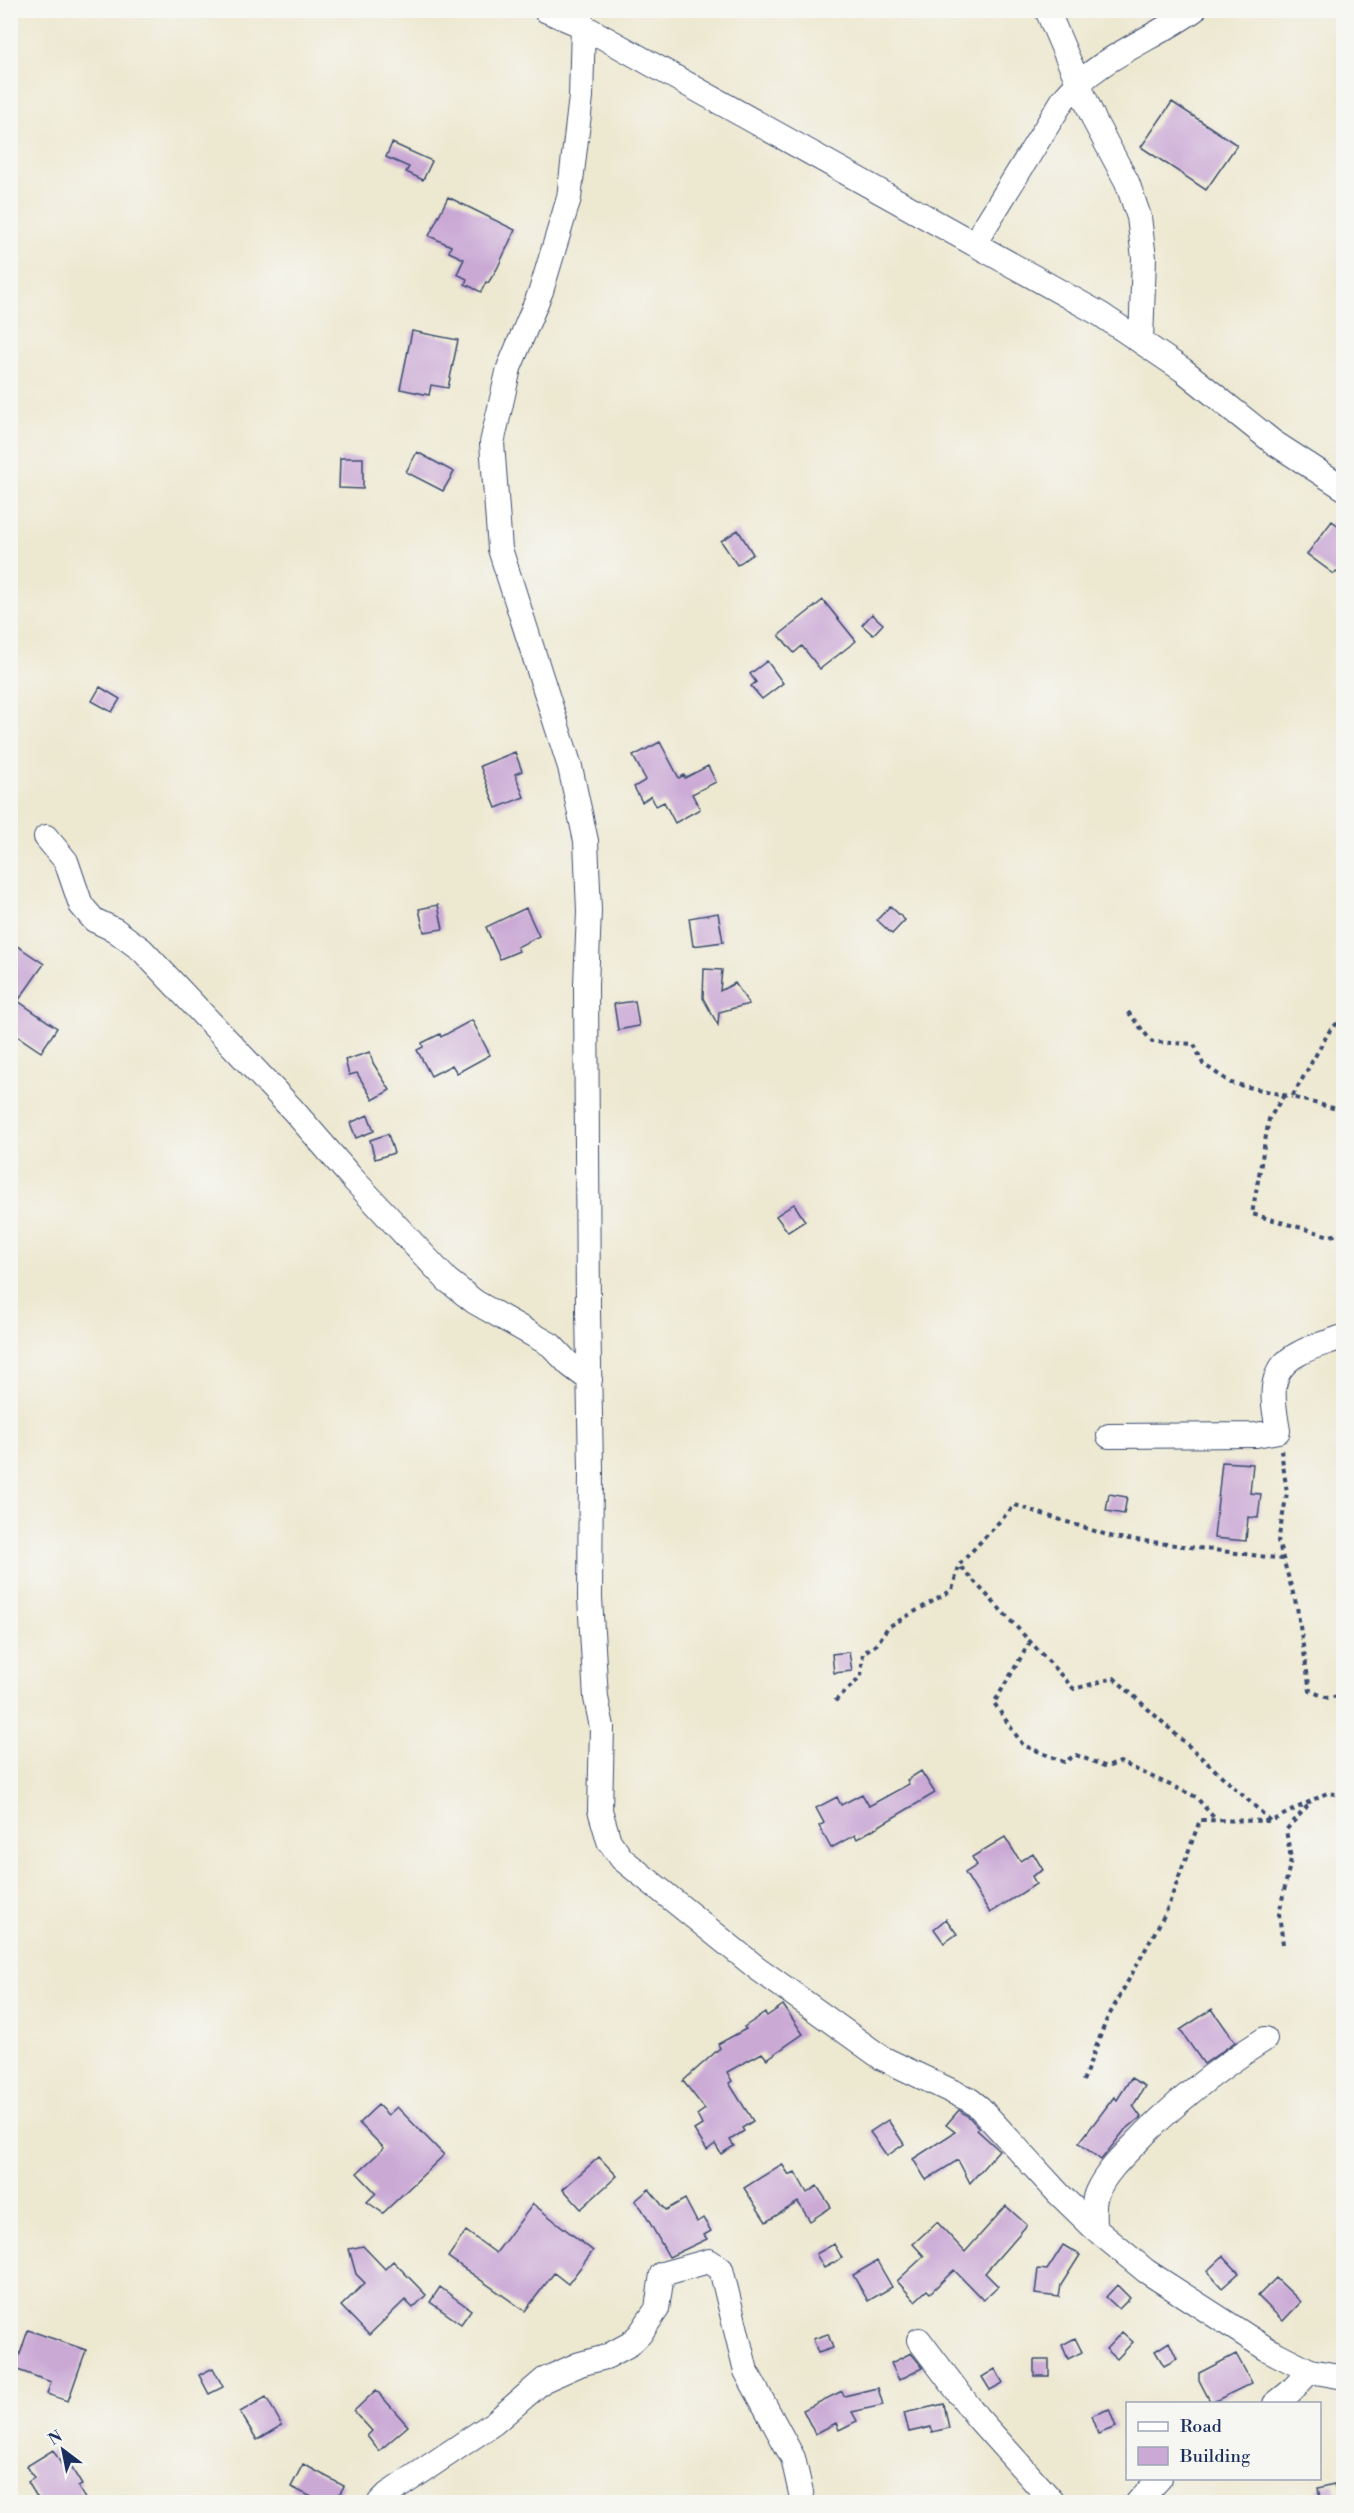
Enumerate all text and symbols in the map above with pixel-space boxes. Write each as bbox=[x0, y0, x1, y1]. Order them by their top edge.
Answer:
legend bbox=[1126, 2402, 1321, 2480]
text: Road bbox=[1180, 2415, 1223, 2438]
north arrow bbox=[33, 2420, 93, 2480]
text: N bbox=[45, 2426, 67, 2450]
text: Building bbox=[1179, 2445, 1251, 2468]

